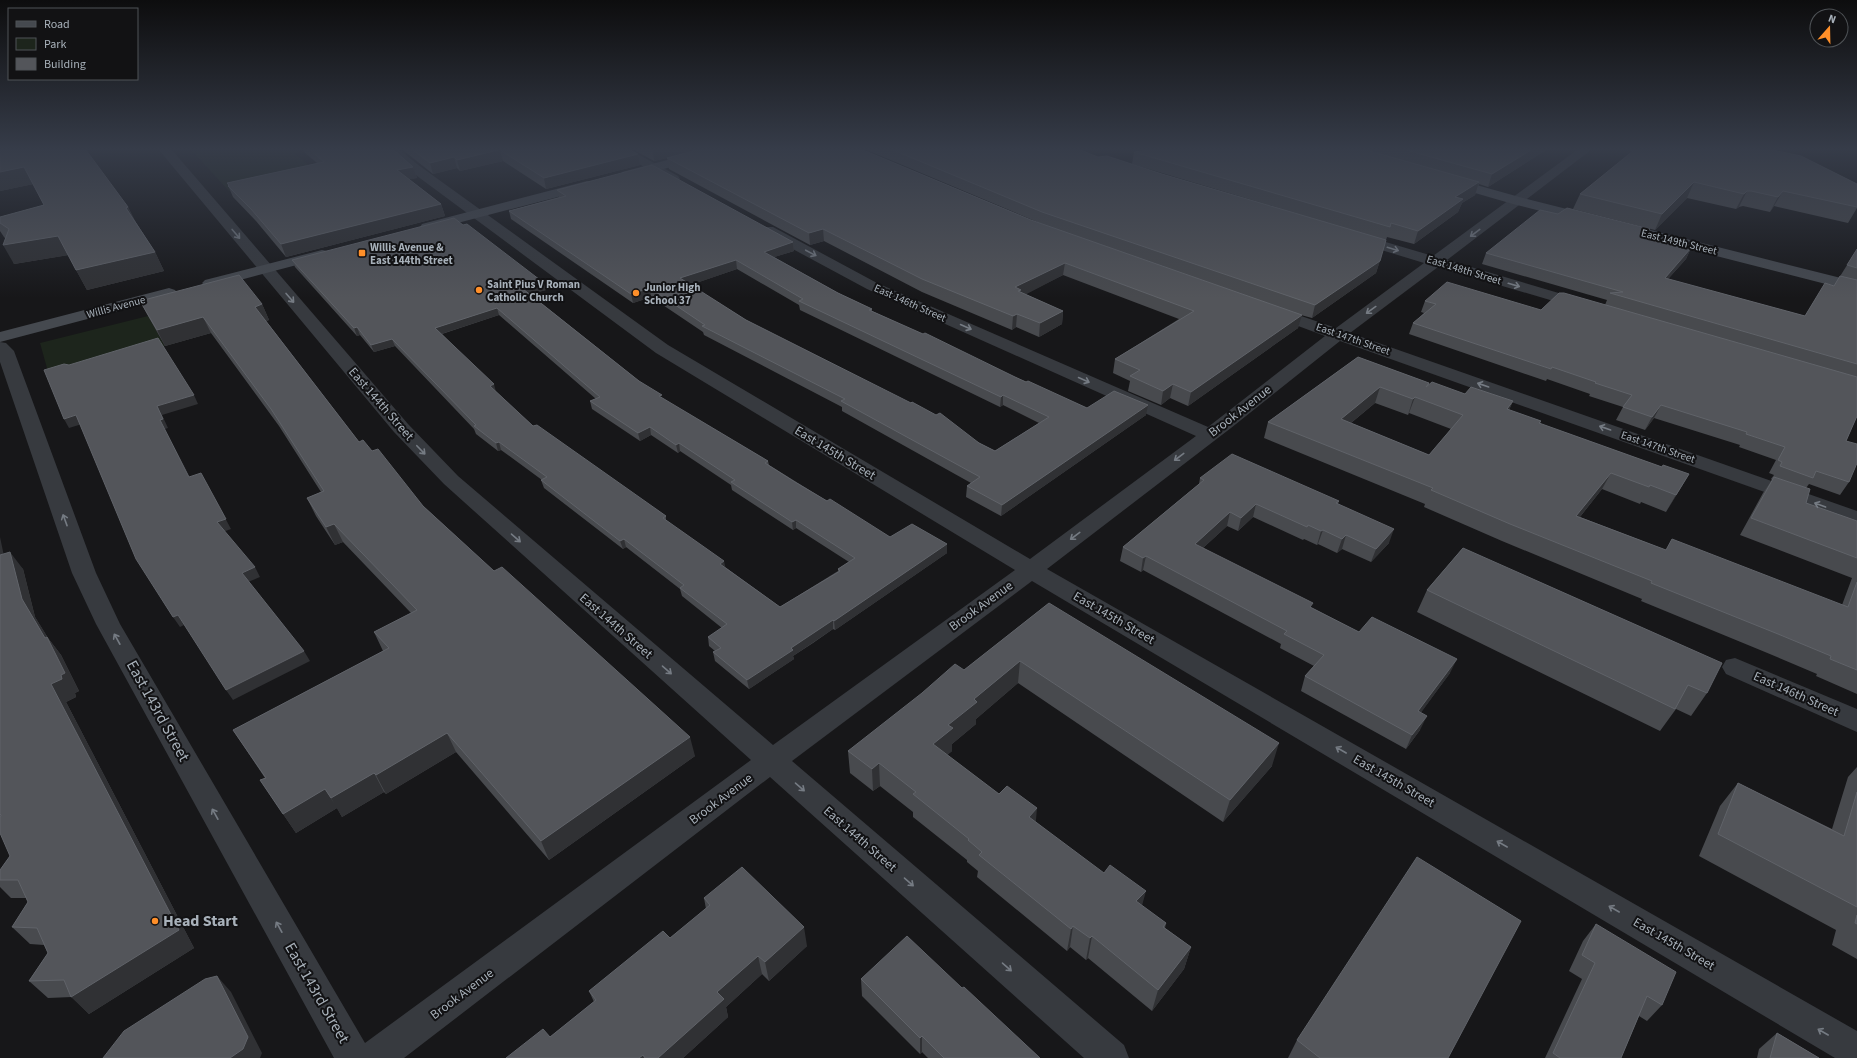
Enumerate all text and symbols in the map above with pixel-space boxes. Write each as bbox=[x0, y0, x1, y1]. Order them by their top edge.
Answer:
legend bbox=[8, 8, 138, 80]
north arrow bbox=[1809, 8, 1849, 48]
text: N bbox=[1826, 11, 1838, 27]
text: Road bbox=[44, 16, 70, 33]
text: Park bbox=[44, 36, 66, 53]
text: Building bbox=[44, 56, 86, 73]
street label: East 149th Street bbox=[1640, 225, 1719, 259]
one-way arrow bbox=[231, 228, 240, 239]
one-way arrow bbox=[1470, 229, 1481, 237]
place label: Willis Avenue & East 144th Street bbox=[370, 240, 454, 268]
one-way arrow bbox=[1386, 246, 1399, 253]
marker: Willis Avenue & East 144th Street bbox=[357, 248, 367, 258]
one-way arrow bbox=[805, 249, 817, 257]
street label: East 148th Street bbox=[1425, 251, 1504, 289]
place label: Saint Pius V Roman Catholic Church bbox=[487, 277, 580, 305]
place label: Junior High School 37 bbox=[644, 280, 700, 308]
street label: East 146th Street bbox=[872, 280, 949, 326]
one-way arrow bbox=[1508, 282, 1521, 289]
marker: Saint Pius V Roman Catholic Church bbox=[474, 285, 484, 295]
marker: Junior High School 37 bbox=[631, 288, 641, 298]
street label: Willis Avenue bbox=[85, 292, 148, 322]
one-way arrow bbox=[286, 293, 295, 303]
one-way arrow bbox=[1365, 306, 1376, 314]
street label: East 147th Street bbox=[1314, 319, 1392, 359]
one-way arrow bbox=[959, 324, 971, 331]
street label: East 144th Street bbox=[344, 364, 418, 445]
one-way arrow bbox=[1078, 377, 1090, 384]
street label: Brook Avenue bbox=[1205, 381, 1275, 441]
one-way arrow bbox=[1476, 381, 1489, 388]
street label: East 145th Street bbox=[791, 422, 879, 485]
one-way arrow bbox=[1600, 424, 1612, 432]
street label: East 147th Street bbox=[1619, 427, 1697, 467]
one-way arrow bbox=[416, 445, 426, 455]
one-way arrow bbox=[1173, 453, 1184, 461]
one-way arrow bbox=[1815, 500, 1827, 508]
one-way arrow bbox=[61, 515, 69, 527]
one-way arrow bbox=[1070, 532, 1081, 540]
one-way arrow bbox=[511, 534, 521, 543]
street label: Brook Avenue bbox=[945, 577, 1017, 635]
street label: East 145th Street bbox=[1070, 587, 1159, 649]
street label: East 144th Street bbox=[576, 589, 657, 663]
one-way arrow bbox=[113, 634, 121, 646]
street label: East 143rd Street bbox=[121, 656, 195, 766]
one-way arrow bbox=[661, 665, 671, 674]
street label: East 146th Street bbox=[1750, 667, 1842, 721]
one-way arrow bbox=[1335, 746, 1347, 754]
street label: East 145th Street bbox=[1350, 750, 1439, 812]
street label: Brook Avenue bbox=[686, 769, 756, 829]
one-way arrow bbox=[795, 782, 805, 791]
street label: East 144th Street bbox=[820, 802, 901, 876]
one-way arrow bbox=[211, 808, 219, 820]
one-way arrow bbox=[1496, 839, 1508, 847]
one-way arrow bbox=[903, 877, 914, 886]
one-way arrow bbox=[1608, 905, 1620, 913]
place label: Head Start bbox=[163, 910, 238, 932]
street label: East 145th Street bbox=[1630, 913, 1719, 975]
marker: Head Start bbox=[150, 916, 160, 926]
one-way arrow bbox=[275, 921, 283, 933]
street label: East 143rd Street bbox=[279, 939, 355, 1048]
one-way arrow bbox=[1001, 962, 1011, 971]
street label: Brook Avenue bbox=[427, 964, 497, 1024]
one-way arrow bbox=[1817, 1027, 1829, 1035]

